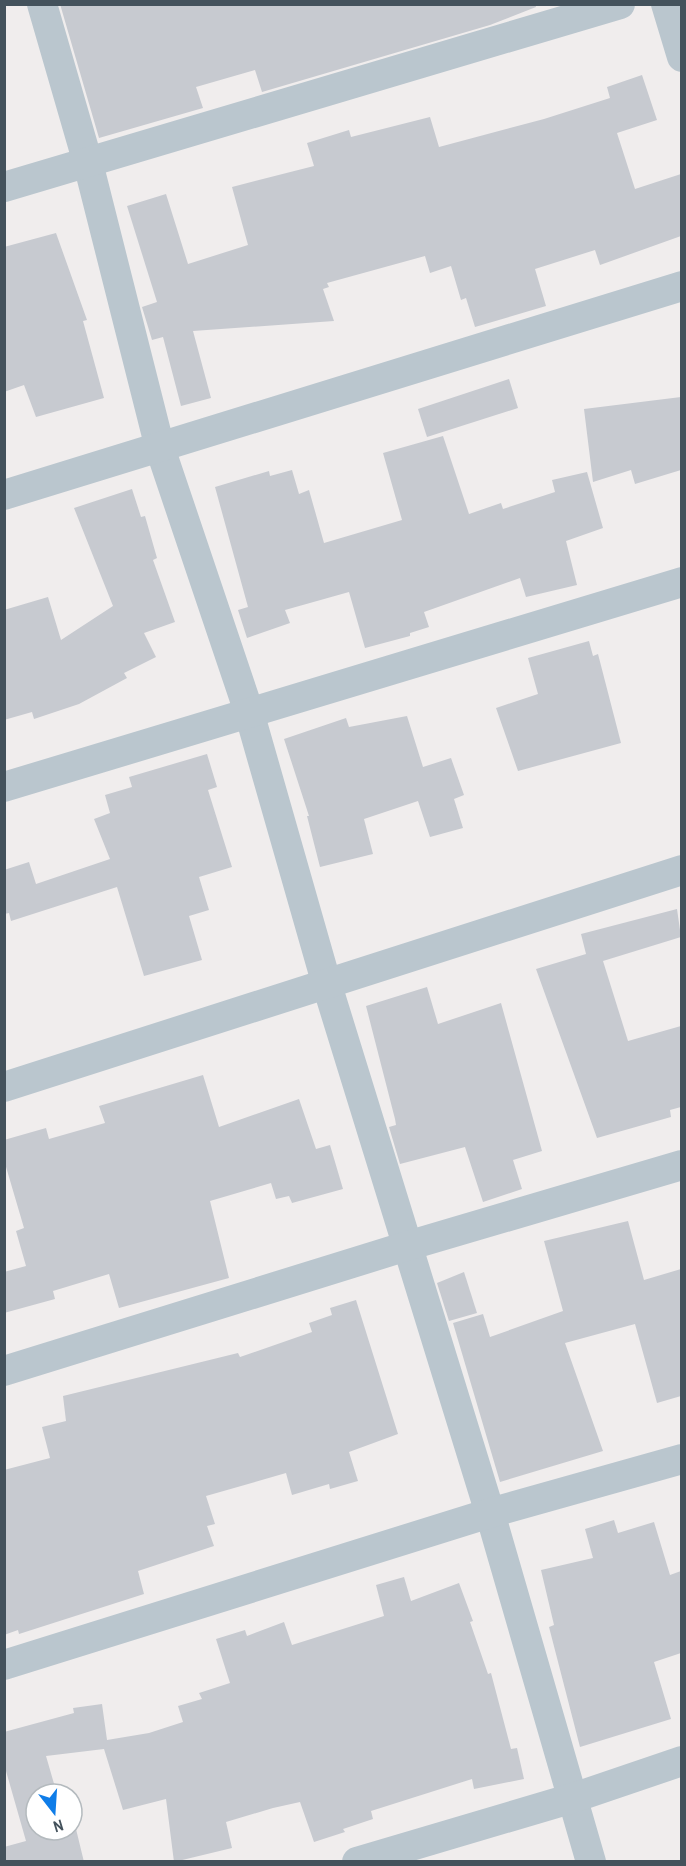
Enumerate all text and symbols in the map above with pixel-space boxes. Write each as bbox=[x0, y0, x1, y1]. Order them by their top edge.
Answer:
north arrow bbox=[24, 1782, 84, 1842]
text: N bbox=[51, 1814, 66, 1838]

